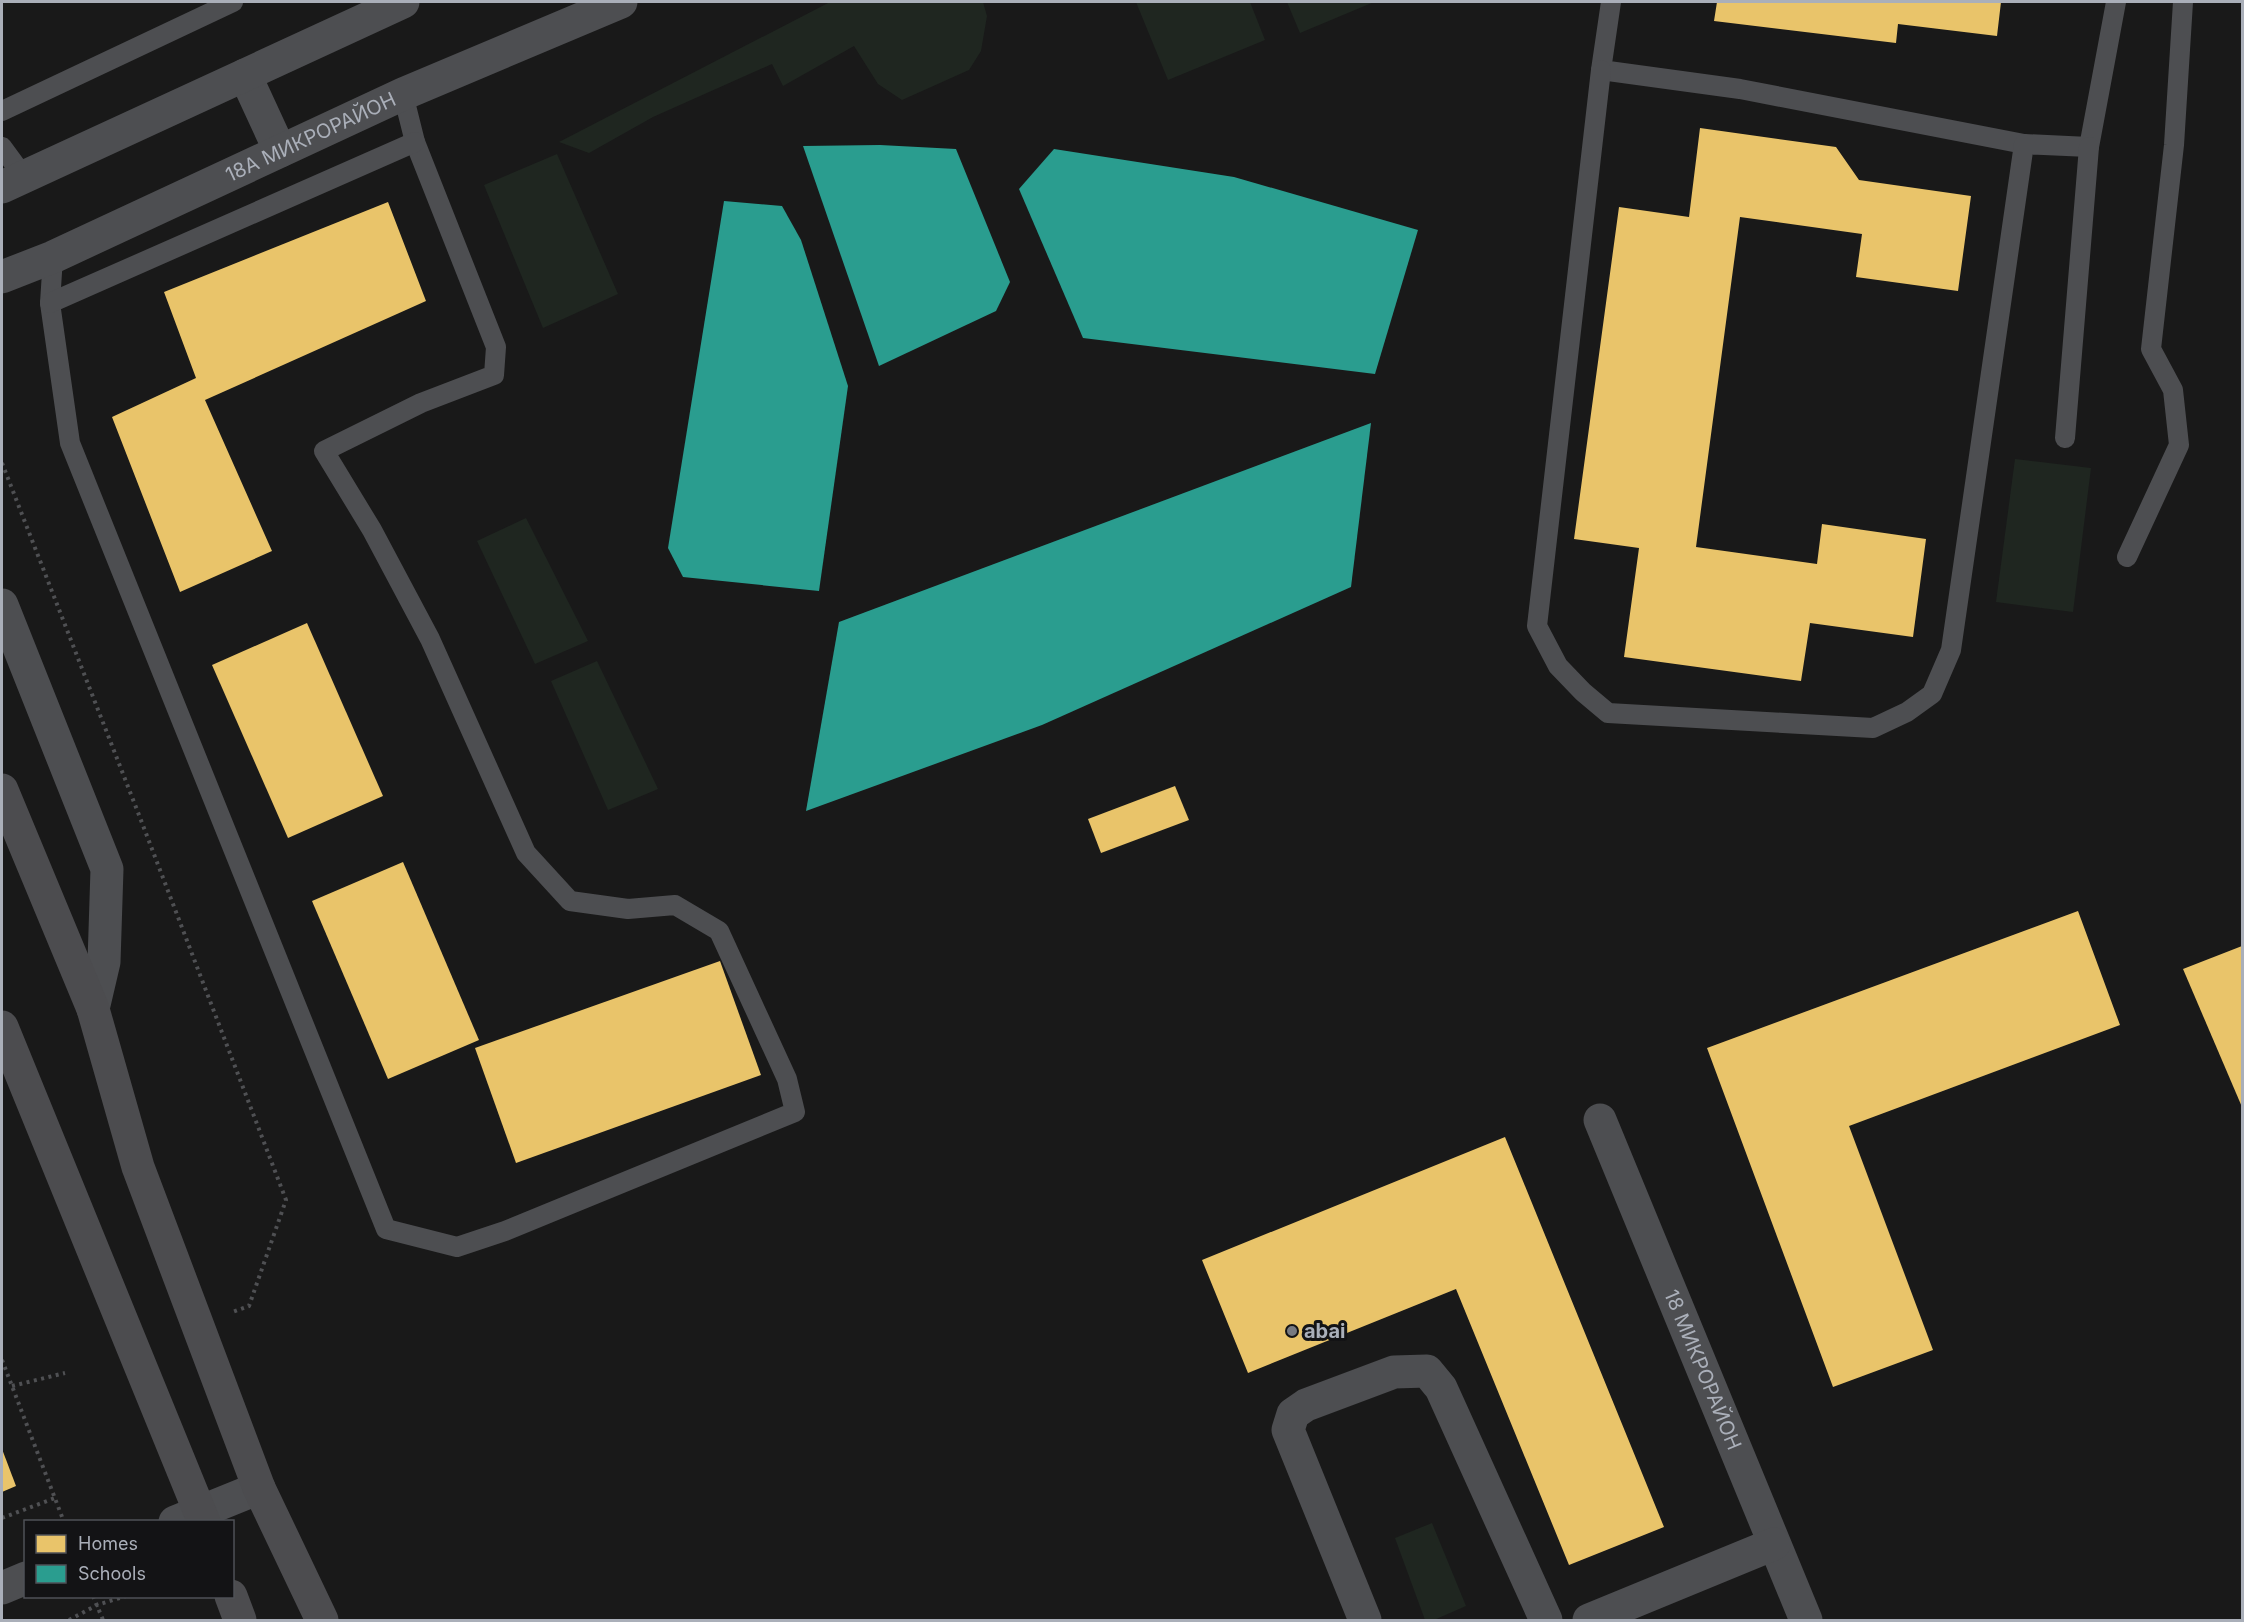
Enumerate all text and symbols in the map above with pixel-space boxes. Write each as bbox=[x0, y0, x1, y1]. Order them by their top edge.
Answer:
street label: 18А МИКРОРАЙОН bbox=[222, 87, 400, 187]
street label: 18 МИКРОРАЙОН bbox=[1659, 1286, 1747, 1453]
place label: abai bbox=[1304, 1319, 1345, 1343]
marker: abai bbox=[1285, 1324, 1299, 1338]
legend bbox=[24, 1520, 234, 1598]
text: Homes bbox=[78, 1533, 138, 1554]
text: Schools bbox=[78, 1563, 146, 1584]

